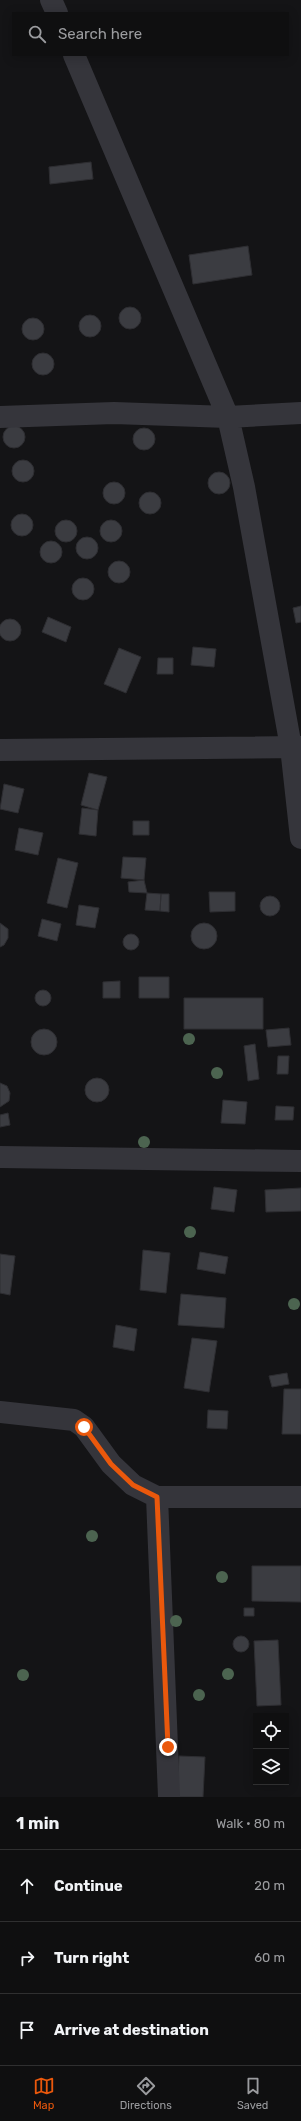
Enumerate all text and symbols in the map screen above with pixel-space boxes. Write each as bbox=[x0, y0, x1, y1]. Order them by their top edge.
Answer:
search box bbox=[12, 12, 289, 56]
icon: search bbox=[26, 23, 48, 45]
text: Search here bbox=[58, 25, 142, 43]
route start bbox=[75, 1418, 93, 1436]
map controls bbox=[253, 1713, 289, 1785]
button: locate bbox=[253, 1713, 289, 1749]
route end bbox=[159, 1738, 177, 1756]
button: layers bbox=[253, 1749, 289, 1785]
text: 1 min bbox=[16, 1813, 59, 1833]
text: Walk · 80 m bbox=[216, 1816, 285, 1831]
icon: ahead bbox=[16, 1875, 38, 1897]
text: Continue bbox=[54, 1877, 123, 1895]
text: 20 m bbox=[254, 1878, 285, 1893]
icon: right bbox=[16, 1947, 38, 1969]
text: Turn right bbox=[54, 1949, 129, 1967]
text: 60 m bbox=[254, 1950, 285, 1965]
icon: arrive bbox=[16, 2019, 38, 2041]
text: Arrive at destination bbox=[54, 2021, 209, 2039]
tab: Map bbox=[33, 2075, 55, 2112]
tab: Directions bbox=[120, 2075, 172, 2112]
tab: Saved bbox=[237, 2075, 268, 2112]

